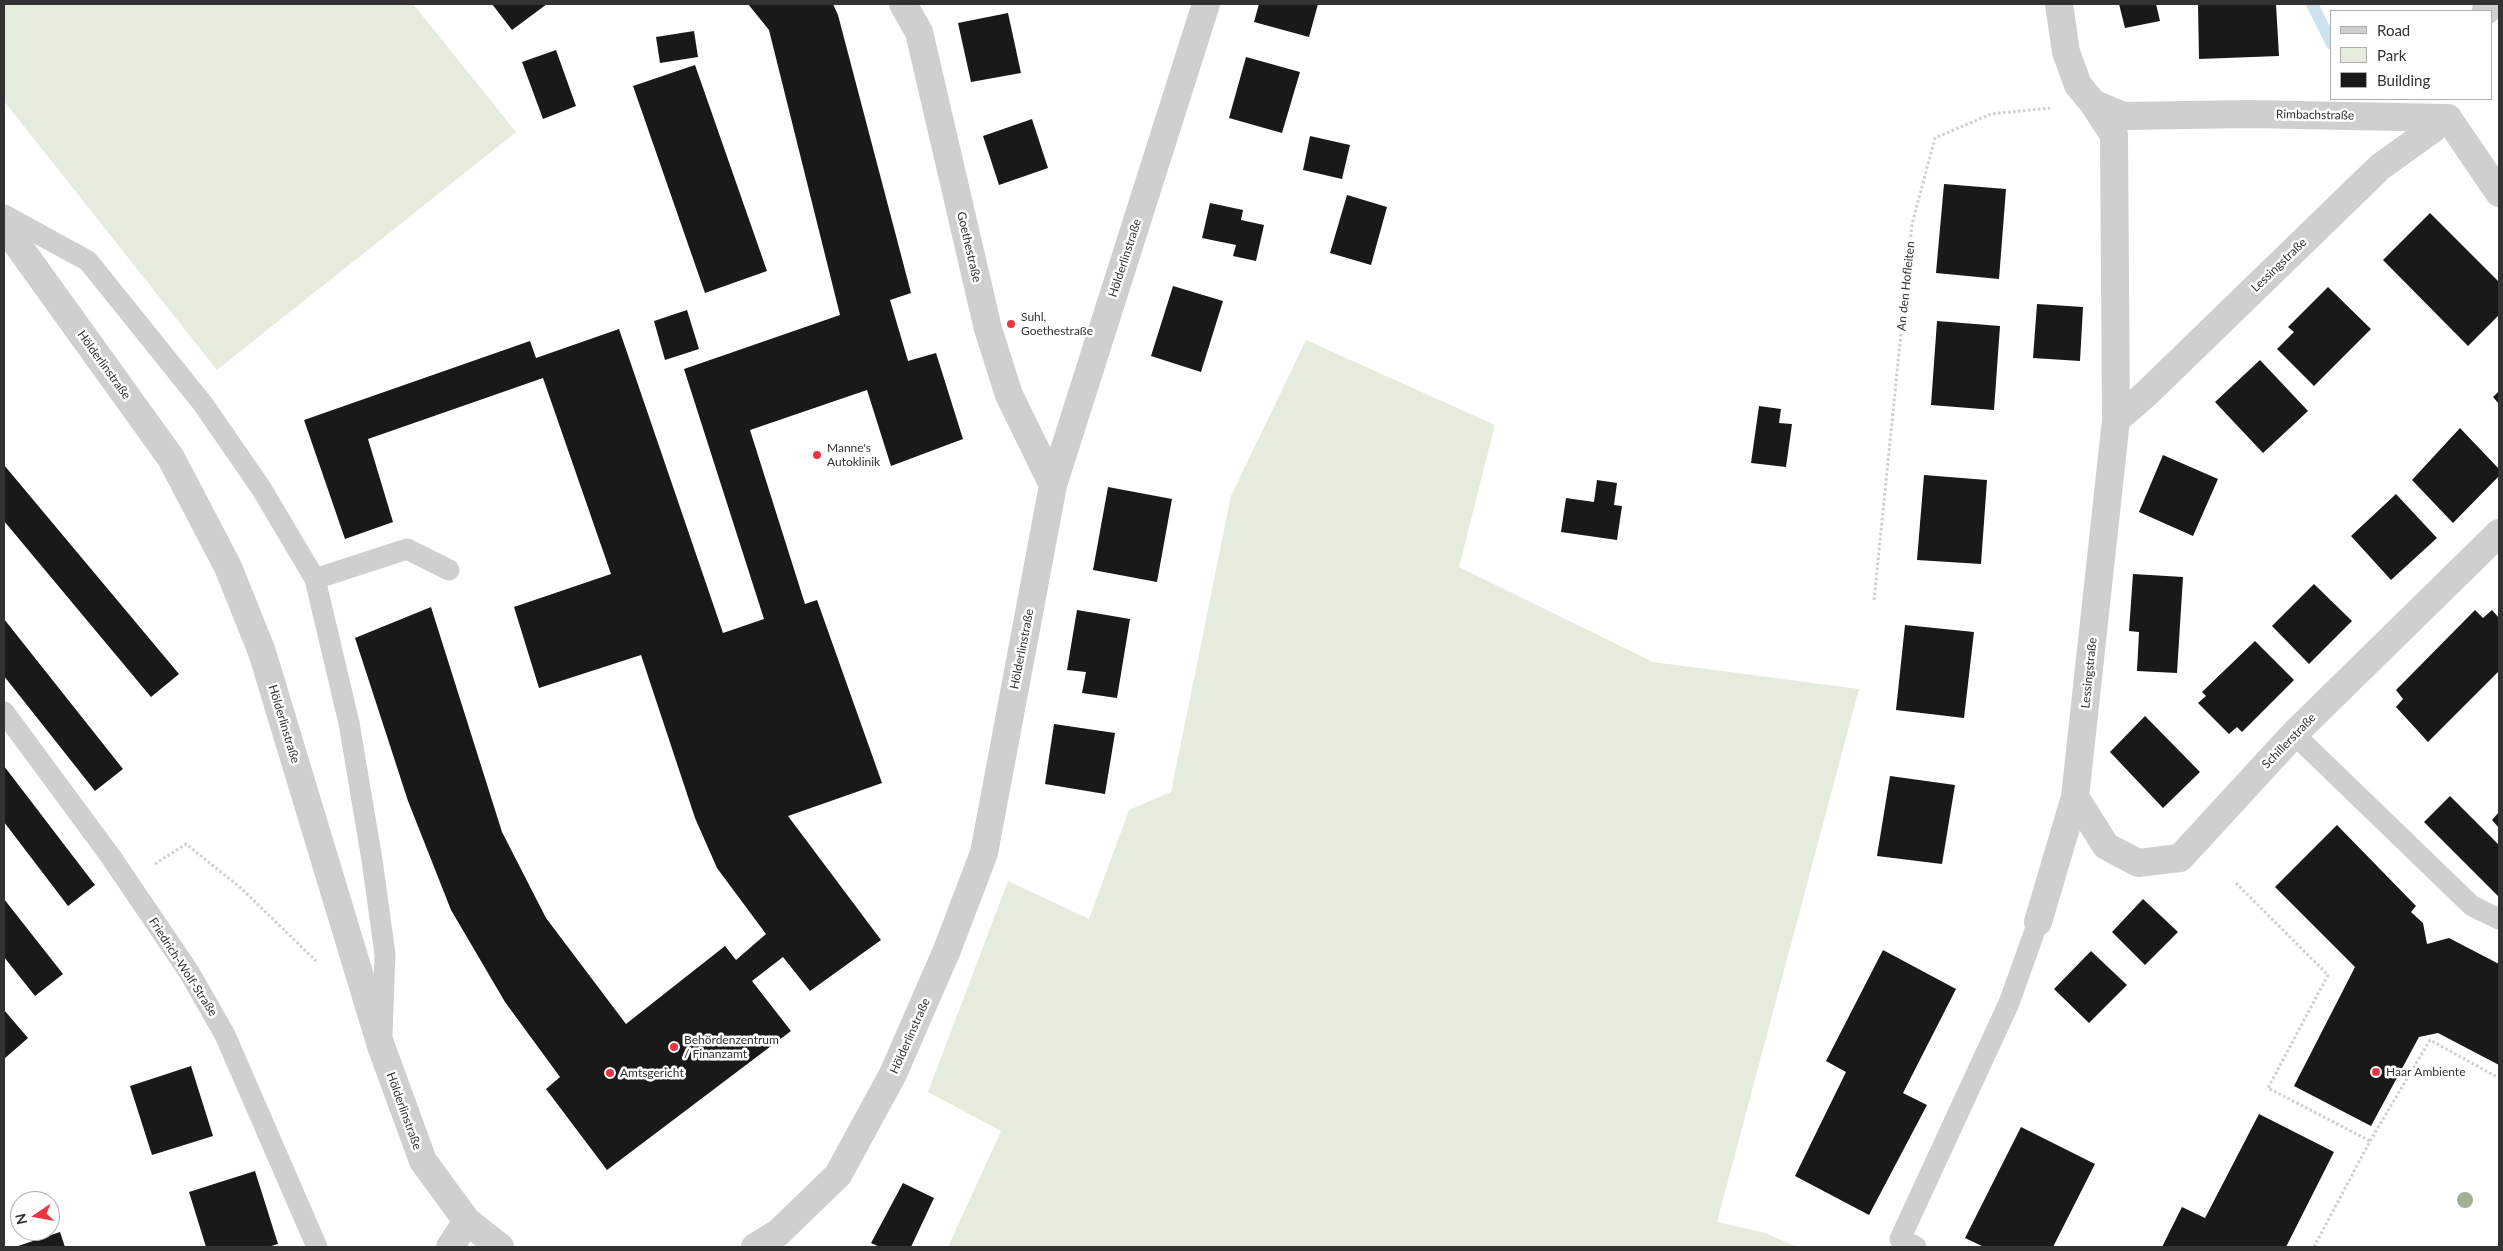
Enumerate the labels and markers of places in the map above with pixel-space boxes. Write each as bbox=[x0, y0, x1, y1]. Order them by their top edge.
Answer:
place label: Suhl, Goethestraße bbox=[1021, 310, 1093, 338]
marker: Suhl, Goethestraße bbox=[1005, 318, 1017, 330]
place label: Manne's Autoklinik bbox=[827, 441, 880, 469]
marker: Manne's Autoklinik bbox=[811, 449, 823, 461]
place label: Behördenzentrum / Finanzamt bbox=[684, 1033, 779, 1061]
marker: Behördenzentrum / Finanzamt bbox=[668, 1041, 680, 1053]
place label: Haar Ambiente bbox=[2386, 1065, 2465, 1079]
place label: Amtsgericht bbox=[620, 1066, 684, 1080]
marker: Haar Ambiente bbox=[2370, 1066, 2382, 1078]
marker: Amtsgericht bbox=[604, 1067, 616, 1079]

